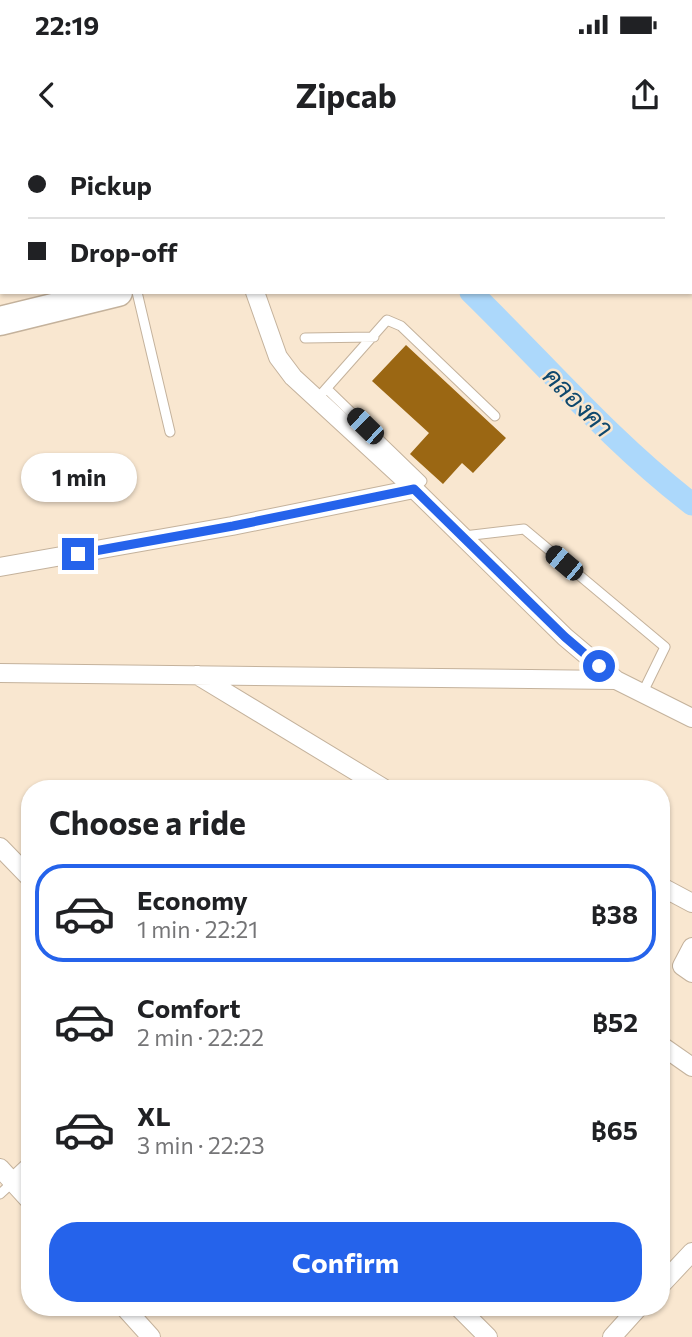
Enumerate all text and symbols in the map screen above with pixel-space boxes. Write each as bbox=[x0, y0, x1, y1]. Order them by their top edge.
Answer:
text: 22:19 bbox=[35, 9, 99, 40]
text: Zipcab bbox=[295, 75, 397, 115]
icon: back bbox=[28, 76, 66, 114]
icon: share bbox=[626, 76, 664, 114]
text: Pickup bbox=[70, 169, 152, 200]
text: Drop-off bbox=[70, 236, 177, 267]
water label: คลองคา bbox=[538, 360, 620, 442]
car bbox=[343, 404, 388, 448]
callout: 1 min bbox=[20, 452, 136, 502]
text: 1 min bbox=[52, 463, 106, 491]
route end bbox=[62, 538, 94, 570]
car bbox=[542, 541, 587, 585]
route start bbox=[583, 650, 615, 682]
text: Choose a ride bbox=[49, 802, 246, 842]
icon: car bbox=[53, 882, 116, 945]
text: Economy bbox=[137, 884, 248, 915]
text: ฿38 bbox=[591, 898, 638, 929]
text: 1 min · 22:21 bbox=[137, 915, 258, 943]
icon: car bbox=[53, 990, 116, 1053]
text: Comfort bbox=[137, 992, 240, 1023]
text: ฿52 bbox=[592, 1006, 638, 1037]
text: 2 min · 22:22 bbox=[137, 1023, 264, 1051]
icon: car bbox=[53, 1098, 116, 1161]
text: XL bbox=[137, 1100, 171, 1131]
text: ฿65 bbox=[591, 1114, 638, 1145]
text: 3 min · 22:23 bbox=[137, 1131, 265, 1159]
button: Confirm bbox=[49, 1222, 642, 1302]

